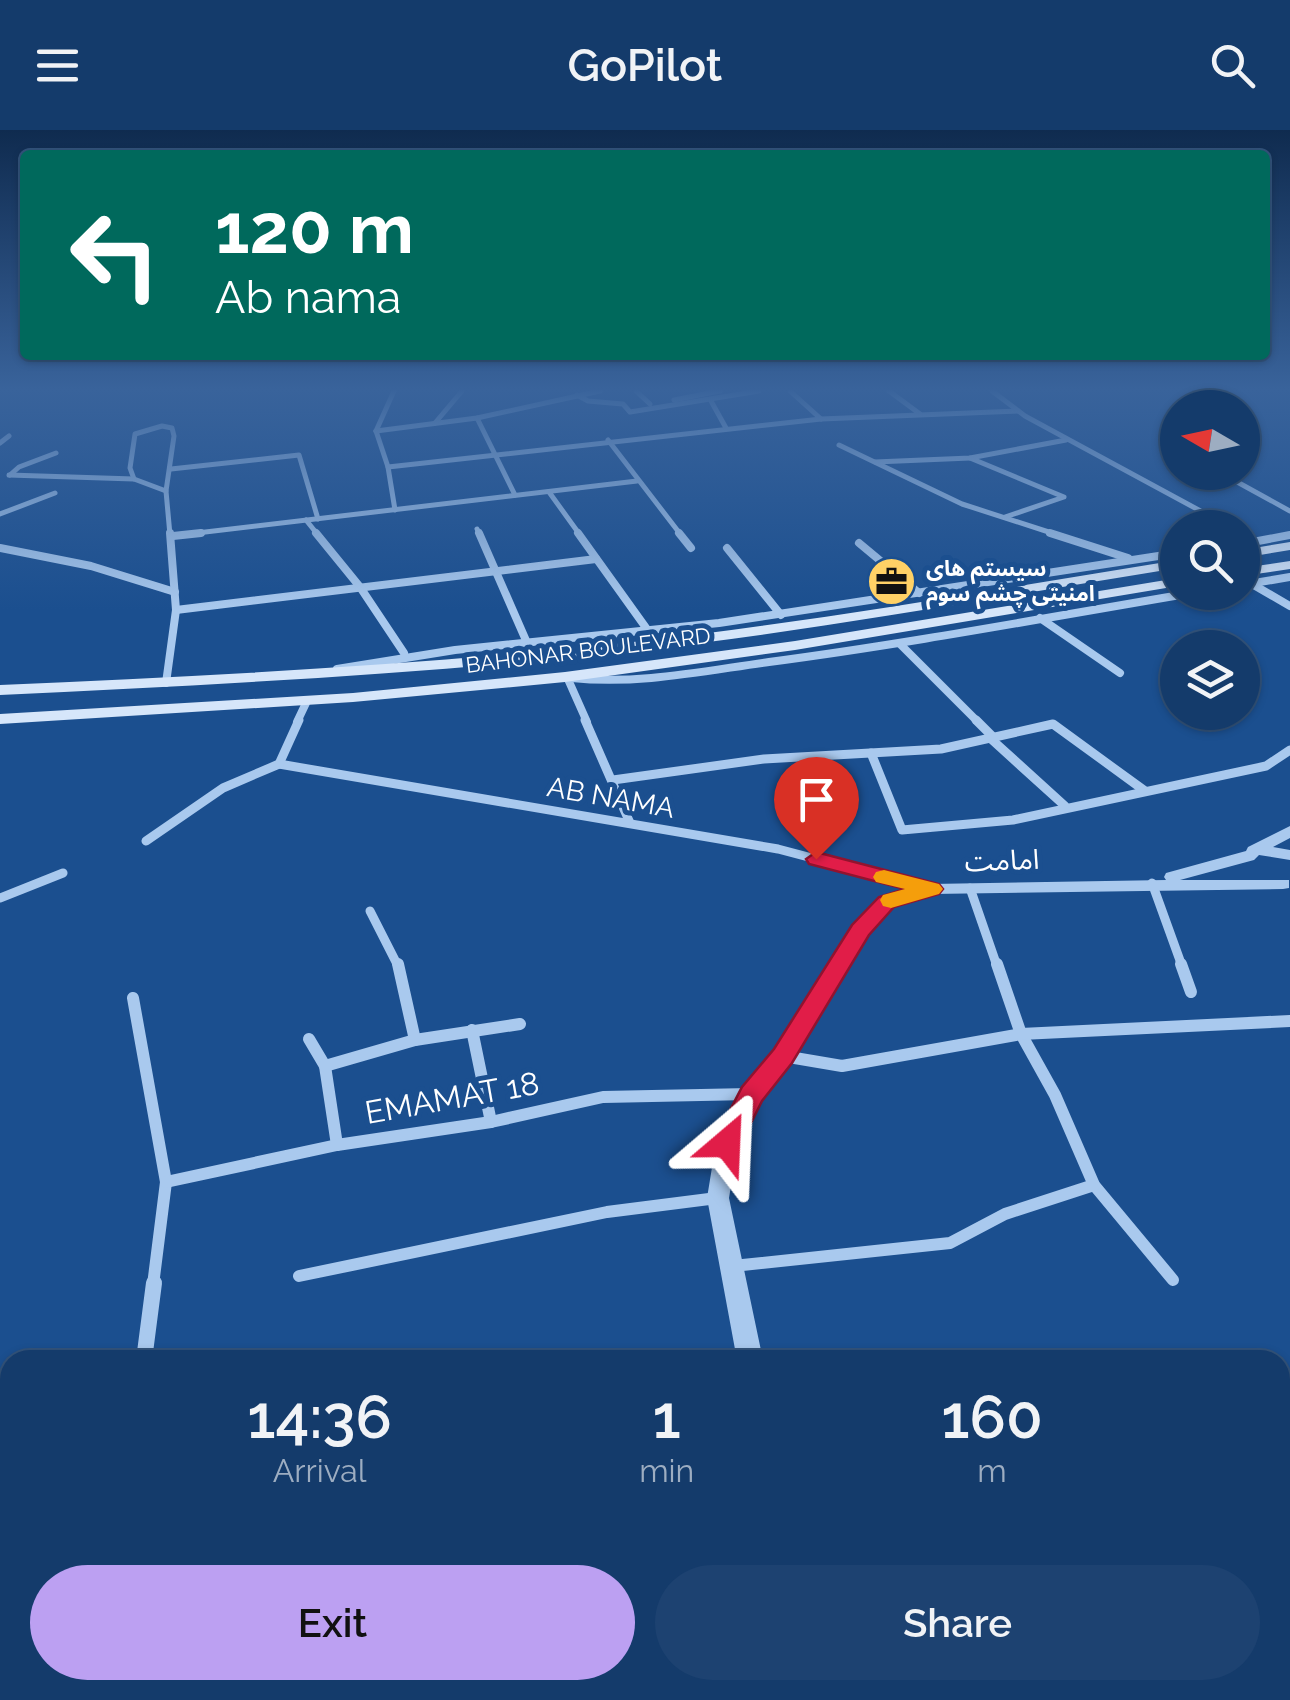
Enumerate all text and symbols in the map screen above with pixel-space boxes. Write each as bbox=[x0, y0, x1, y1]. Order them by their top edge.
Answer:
icon: menu bbox=[30, 38, 85, 93]
icon: search bbox=[1205, 38, 1260, 93]
text: GoPilot bbox=[568, 39, 722, 92]
text: 120 m bbox=[215, 187, 414, 269]
icon: left bbox=[50, 190, 180, 320]
text: Ab nama bbox=[215, 271, 401, 324]
north arrow bbox=[1160, 390, 1260, 490]
map controls bbox=[1160, 390, 1260, 730]
button: search bbox=[1160, 510, 1260, 610]
office icon: سیستم های امنیتی چشم سوم bbox=[865, 555, 917, 607]
place label: سیستم های امنیتی چشم سوم bbox=[926, 555, 1095, 610]
street label: BAHONAR BOULEVARD bbox=[464, 622, 712, 678]
button: layers bbox=[1160, 630, 1260, 730]
pin bbox=[774, 757, 859, 860]
street label: AB NAMA bbox=[545, 770, 677, 825]
icon: arrive bbox=[789, 772, 844, 827]
street label: امامت bbox=[964, 843, 1040, 878]
street label: EMAMAT 18 bbox=[362, 1064, 542, 1131]
position arrow bbox=[675, 1091, 779, 1195]
text: 14:36 bbox=[247, 1382, 392, 1452]
text: 1 bbox=[653, 1382, 681, 1452]
text: 160 bbox=[941, 1382, 1043, 1452]
text: Arrival bbox=[273, 1452, 366, 1489]
text: min bbox=[639, 1452, 694, 1489]
text: m bbox=[977, 1452, 1007, 1489]
button: Exit bbox=[30, 1565, 635, 1680]
button: Share bbox=[655, 1565, 1260, 1680]

